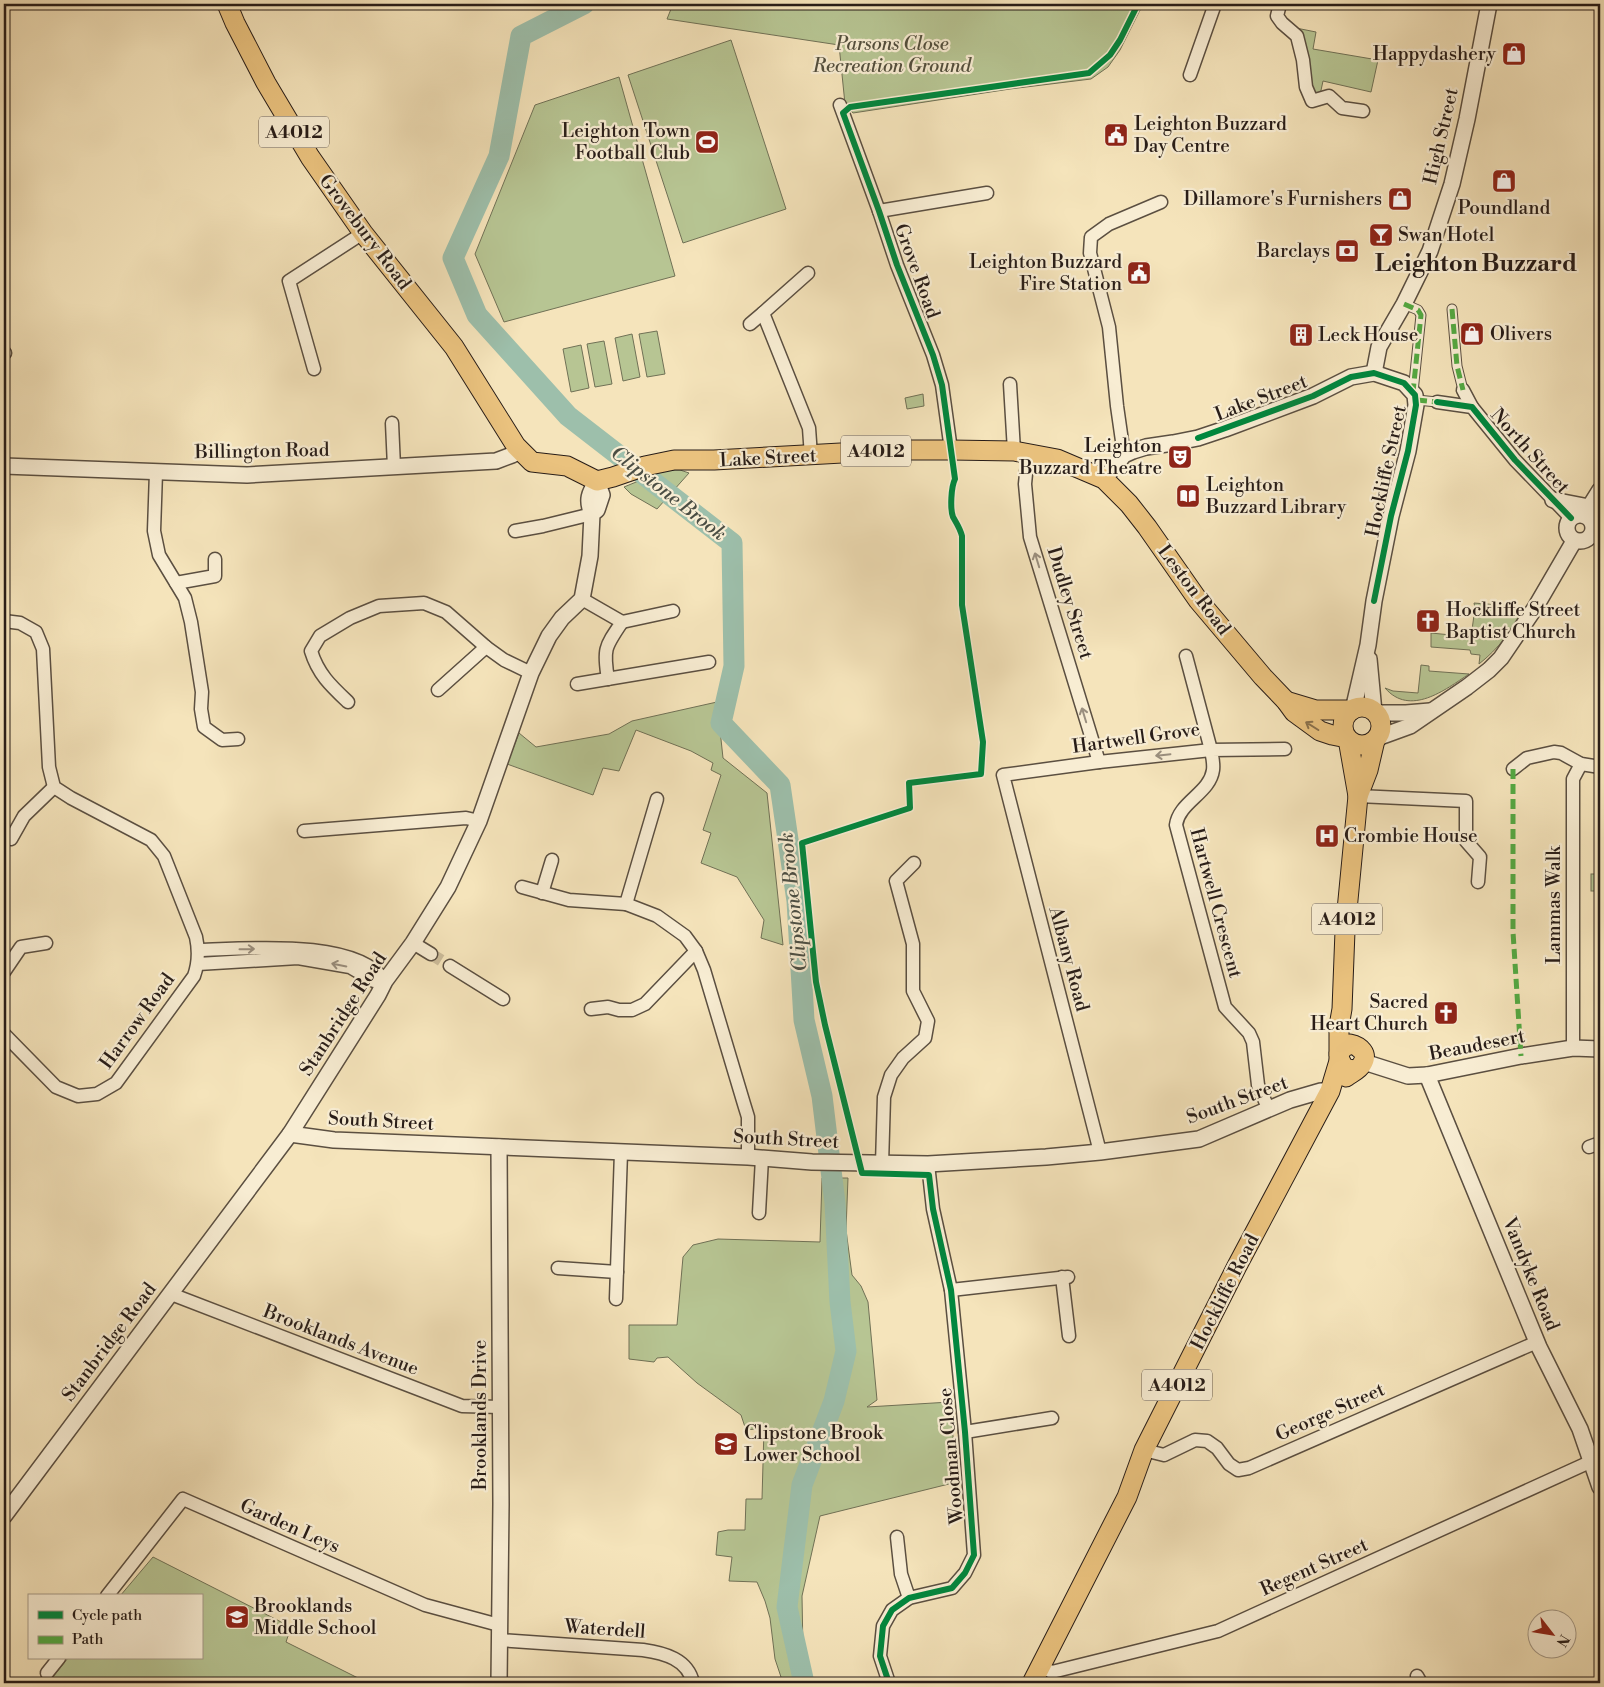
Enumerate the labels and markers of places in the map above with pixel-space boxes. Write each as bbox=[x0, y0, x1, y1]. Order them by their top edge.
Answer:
shop icon: Happydashery bbox=[1501, 41, 1527, 67]
place label: Happydashery bbox=[1373, 42, 1497, 66]
place label: Leighton Buzzard Day Centre bbox=[1134, 112, 1287, 158]
place label: Leighton Town Football Club bbox=[562, 119, 690, 165]
public building icon: Leighton Buzzard Day Centre bbox=[1103, 122, 1129, 148]
sports icon: Leighton Town Football Club bbox=[694, 129, 720, 155]
shop icon: Poundland bbox=[1491, 168, 1517, 194]
shop icon: Dillamore's Furnishers bbox=[1387, 186, 1413, 212]
place label: Dillamore's Furnishers bbox=[1184, 187, 1382, 211]
place label: Poundland bbox=[1458, 196, 1551, 220]
bar icon: Swan Hotel bbox=[1368, 222, 1394, 248]
place label: Swan Hotel bbox=[1398, 223, 1495, 247]
bank icon: Barclays bbox=[1334, 238, 1360, 264]
place label: Barclays bbox=[1256, 239, 1330, 263]
place label: Leighton Buzzard Fire Station bbox=[969, 250, 1122, 296]
public building icon: Leighton Buzzard Fire Station bbox=[1126, 260, 1152, 286]
shop icon: Olivers bbox=[1459, 321, 1485, 347]
building icon: Leck House bbox=[1288, 322, 1314, 348]
place label: Olivers bbox=[1490, 322, 1552, 346]
place label: Leck House bbox=[1318, 323, 1418, 347]
place label: Leighton Buzzard Theatre bbox=[1018, 434, 1162, 480]
theatre icon: Leighton Buzzard Theatre bbox=[1167, 444, 1193, 470]
place label: Leighton Buzzard Library bbox=[1205, 473, 1347, 519]
library icon: Leighton Buzzard Library bbox=[1175, 483, 1201, 509]
place label: Hockliffe Street Baptist Church bbox=[1445, 598, 1581, 644]
church icon: Hockliffe Street Baptist Church bbox=[1415, 608, 1441, 634]
hospital icon: Crombie House bbox=[1314, 823, 1340, 849]
place label: Crombie House bbox=[1344, 824, 1478, 848]
place label: Sacred Heart Church bbox=[1310, 990, 1428, 1036]
church icon: Sacred Heart Church bbox=[1433, 1000, 1459, 1026]
place label: Clipstone Brook Lower School bbox=[744, 1421, 884, 1467]
school or university icon: Clipstone Brook Lower School bbox=[713, 1431, 739, 1457]
place label: Brooklands Middle School bbox=[253, 1594, 377, 1640]
school or university icon: Brooklands Middle School bbox=[224, 1604, 250, 1630]

